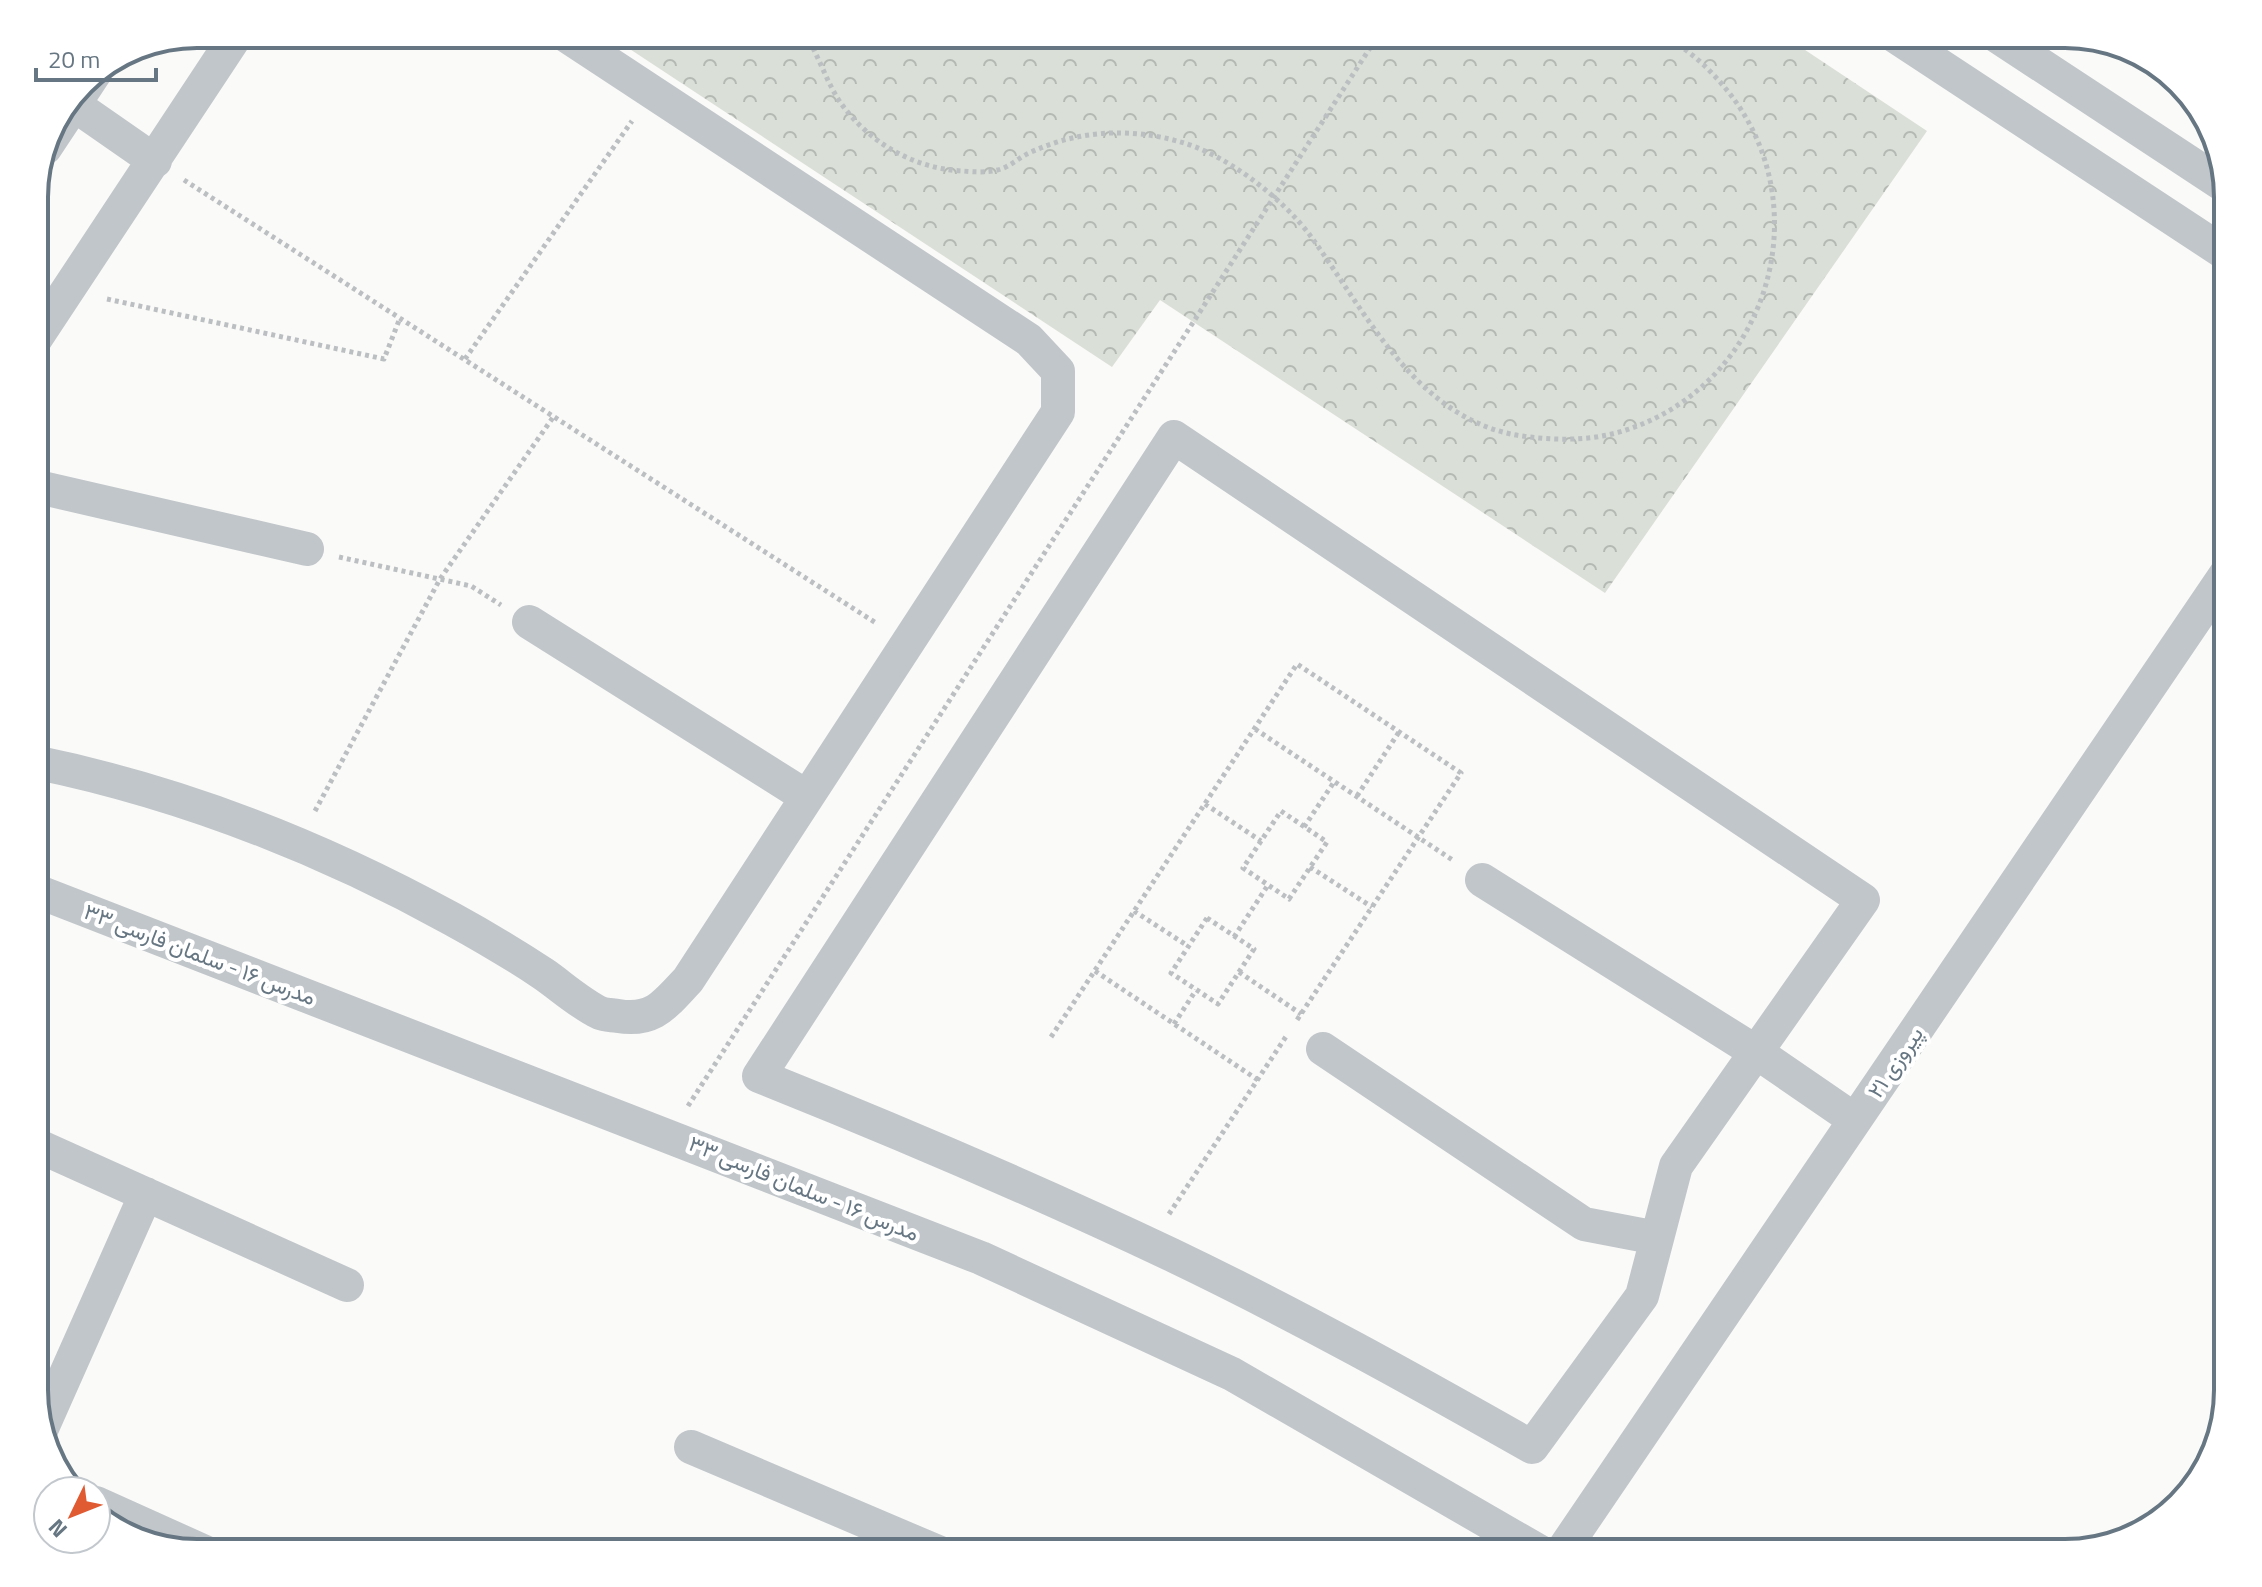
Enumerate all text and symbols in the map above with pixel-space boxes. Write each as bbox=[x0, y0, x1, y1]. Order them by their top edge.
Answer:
scale bar bbox=[36, 32, 156, 82]
text: 20 m bbox=[48, 41, 100, 77]
street label: مدرس ۱۶ - سلمان فارسی ۳۳ bbox=[79, 894, 321, 1014]
street label: پیروزی ۲۱ bbox=[1859, 1019, 1931, 1105]
street label: مدرس ۱۶ - سلمان فارسی ۳۳ bbox=[684, 1126, 924, 1250]
north arrow bbox=[32, 1475, 112, 1555]
text: N bbox=[40, 1511, 75, 1546]

